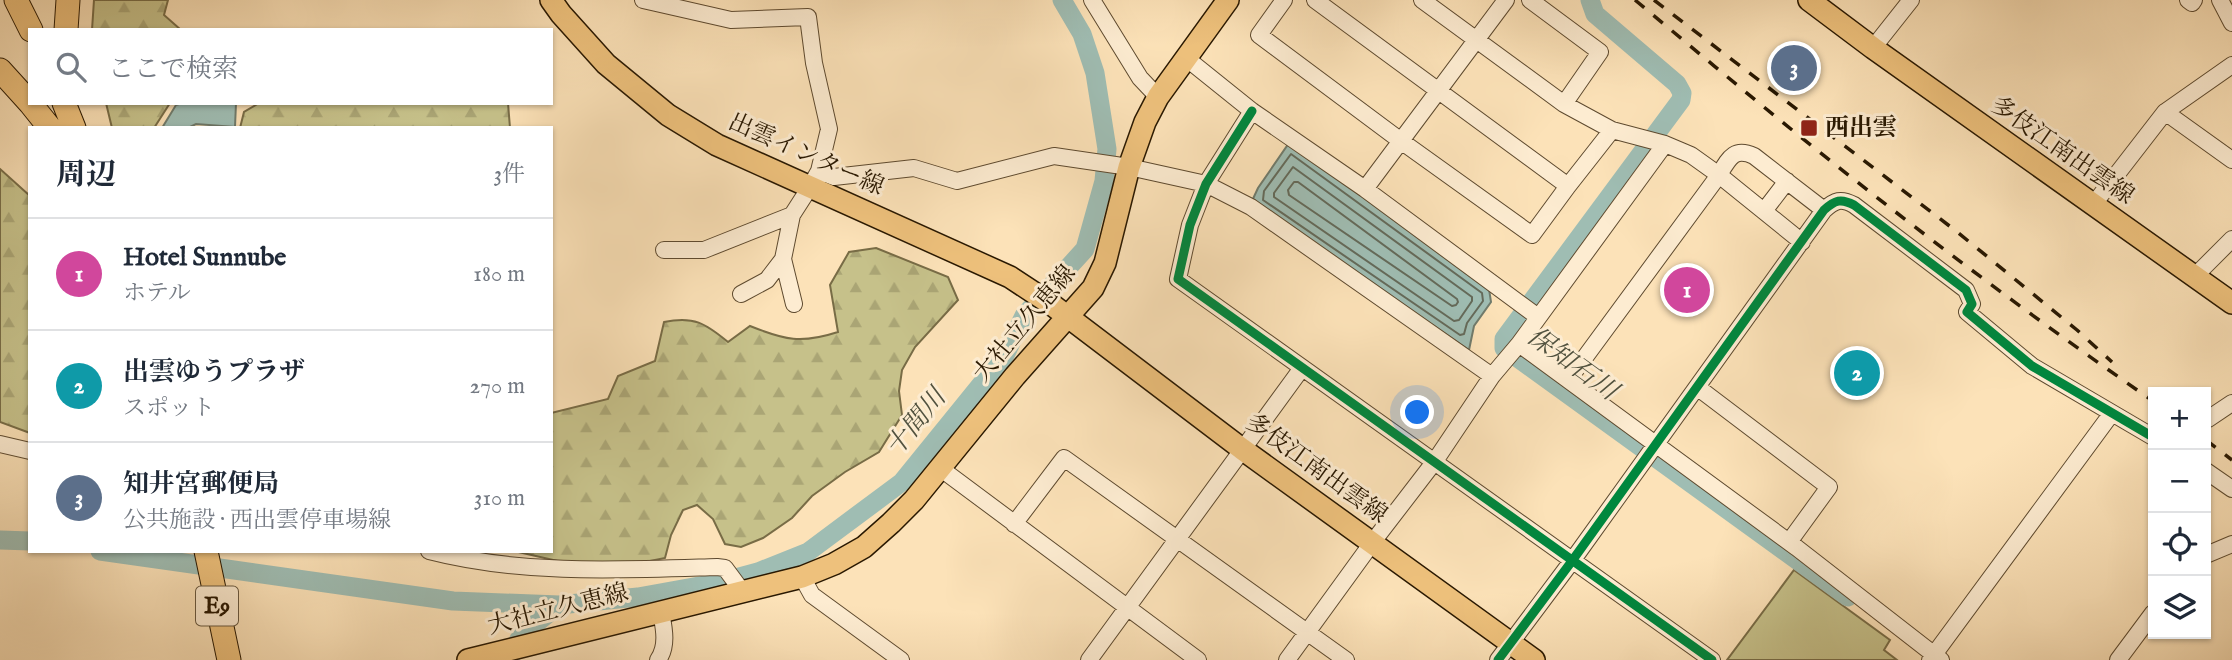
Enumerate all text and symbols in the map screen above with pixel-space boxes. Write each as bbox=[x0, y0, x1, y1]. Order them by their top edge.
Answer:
search box bbox=[28, 28, 553, 105]
pin: 3 bbox=[1771, 42, 1817, 94]
icon: search bbox=[52, 48, 90, 86]
text: ここで検索 bbox=[108, 53, 238, 86]
street label: 多伎江南出雲線 bbox=[1984, 90, 2140, 212]
street label: 出雲インター線 bbox=[723, 107, 889, 203]
place label: 西出雲 bbox=[1825, 113, 1897, 144]
marker: 西出雲 bbox=[1799, 118, 1819, 138]
text: 周辺 bbox=[56, 157, 116, 195]
text: 3件 bbox=[493, 160, 525, 189]
text: Hotel Sunnube bbox=[123, 241, 286, 274]
street label: 大社立久恵線 bbox=[967, 259, 1083, 389]
text: 1 bbox=[75, 260, 83, 289]
text: 180 m bbox=[473, 260, 525, 289]
pin: 1 bbox=[1664, 264, 1710, 316]
text: ホテル bbox=[123, 279, 191, 308]
water label: 保知石川 bbox=[1520, 320, 1626, 410]
pin: 2 bbox=[1834, 347, 1880, 399]
text: 出雲ゆうプラザ bbox=[123, 356, 305, 389]
text: 2 bbox=[74, 372, 84, 401]
text: 270 m bbox=[470, 372, 525, 401]
water label: 十間川 bbox=[879, 380, 955, 464]
map controls bbox=[2148, 387, 2211, 639]
button: + bbox=[2148, 387, 2211, 450]
text: スポット bbox=[123, 394, 215, 423]
your location bbox=[1400, 395, 1434, 429]
street label: 多伎江南出雲線 bbox=[1239, 407, 1393, 531]
button: − bbox=[2148, 450, 2211, 513]
text: 知井宮郵便局 bbox=[123, 468, 279, 501]
text: 3 bbox=[75, 484, 83, 513]
text: 310 m bbox=[474, 484, 525, 513]
text: 公共施設 · 西出雲停車場線 bbox=[123, 506, 391, 535]
button: locate bbox=[2148, 513, 2211, 576]
button: layers bbox=[2148, 576, 2211, 639]
street label: 大社立久恵線 bbox=[484, 578, 632, 642]
road number: E9 bbox=[196, 586, 238, 626]

